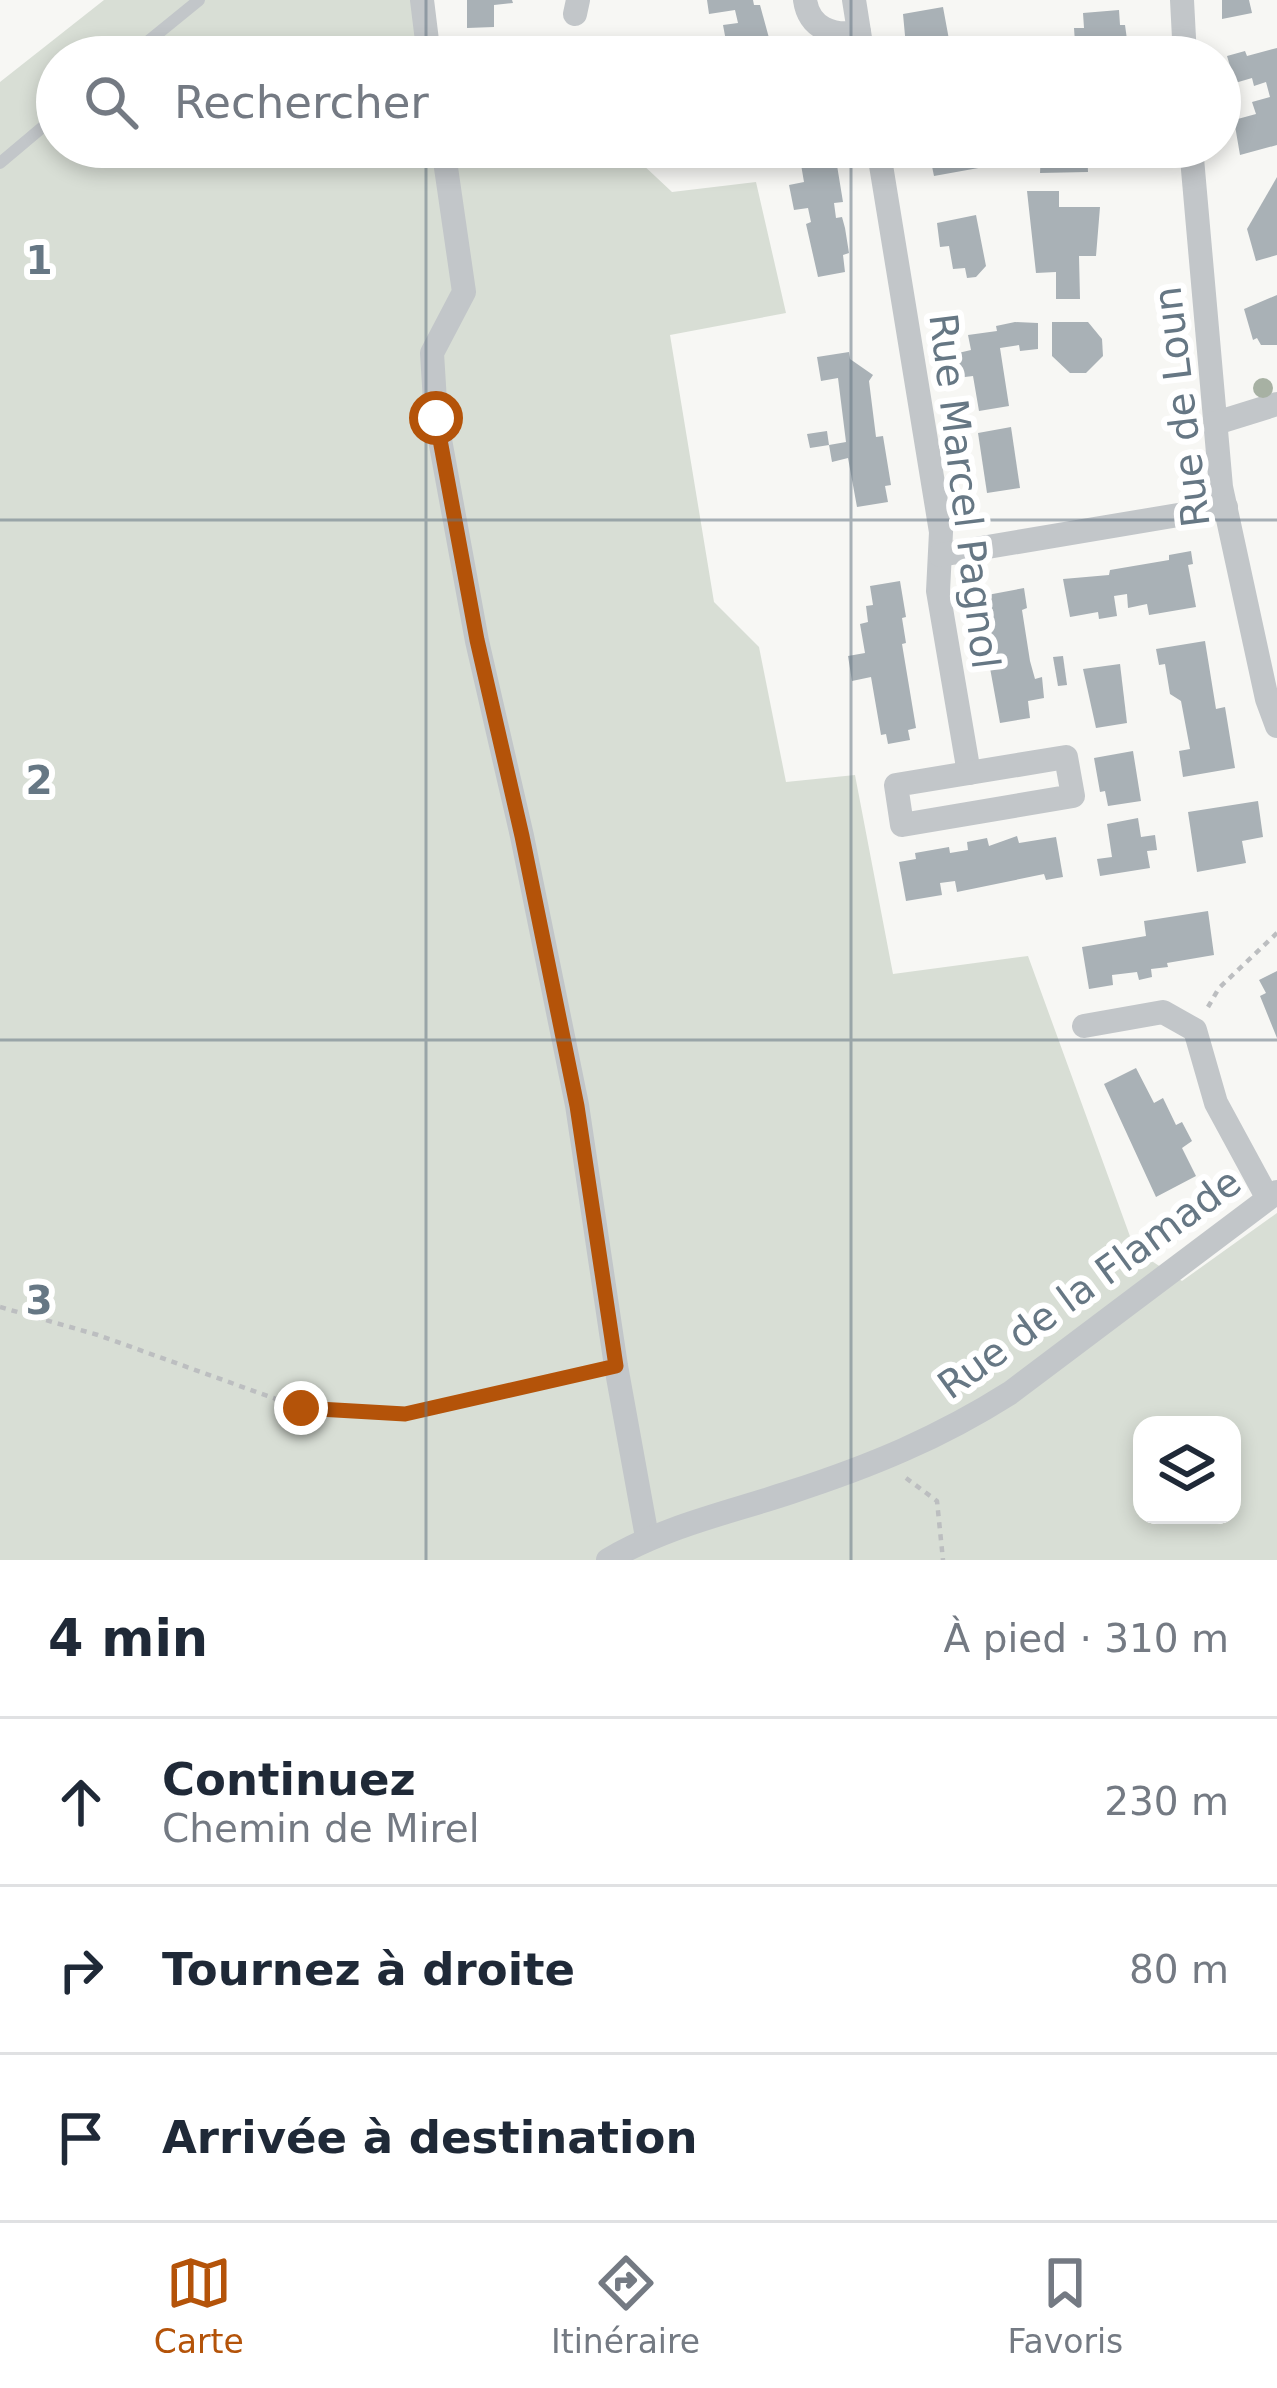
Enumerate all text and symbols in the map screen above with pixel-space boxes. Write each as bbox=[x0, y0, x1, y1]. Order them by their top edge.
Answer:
search box bbox=[36, 36, 1241, 168]
icon: search bbox=[78, 69, 144, 135]
text: Rechercher bbox=[174, 76, 429, 129]
text: 1 bbox=[25, 238, 53, 283]
street label: Rue de Loun bbox=[1144, 284, 1219, 530]
street label: Rue Marcel Pagnol bbox=[920, 311, 1009, 671]
route start bbox=[409, 391, 463, 445]
text: 2 bbox=[25, 758, 53, 803]
street label: Rue de la Flamade bbox=[929, 1159, 1249, 1408]
text: 3 bbox=[25, 1278, 53, 1323]
route end bbox=[274, 1381, 328, 1435]
map controls bbox=[1133, 1416, 1241, 1524]
button: layers bbox=[1133, 1416, 1241, 1524]
text: 4 min bbox=[48, 1609, 208, 1668]
text: À pied · 310 m bbox=[944, 1616, 1229, 1661]
text: Continuez bbox=[162, 1753, 416, 1806]
icon: ahead bbox=[48, 1769, 114, 1835]
text: 230 m bbox=[1104, 1779, 1229, 1824]
text: Chemin de Mirel bbox=[162, 1806, 480, 1851]
icon: right bbox=[48, 1937, 114, 2003]
text: Tournez à droite bbox=[162, 1943, 575, 1996]
text: 80 m bbox=[1129, 1947, 1229, 1992]
icon: arrive bbox=[48, 2105, 114, 2171]
text: Arrivée à destination bbox=[162, 2111, 697, 2164]
tab: Carte bbox=[154, 2250, 244, 2361]
tab: Itinéraire bbox=[551, 2250, 700, 2361]
tab: Favoris bbox=[1007, 2250, 1123, 2361]

